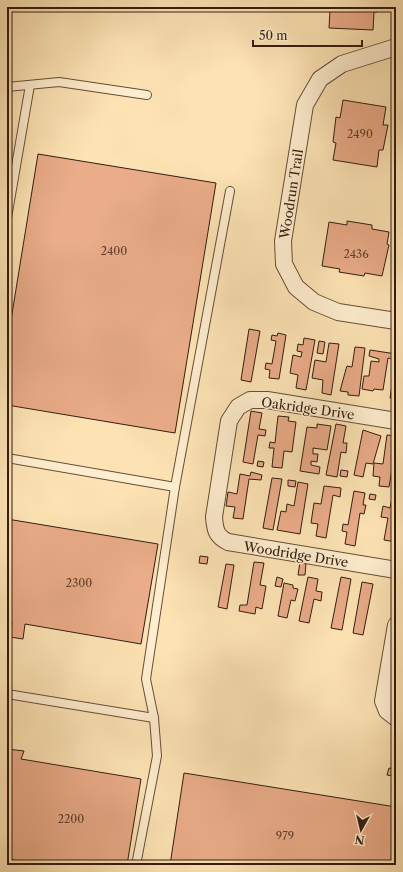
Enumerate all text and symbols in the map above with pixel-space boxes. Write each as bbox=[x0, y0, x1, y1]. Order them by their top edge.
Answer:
scale bar bbox=[253, 22, 362, 48]
text: 50 m bbox=[259, 28, 288, 43]
house number: 2490 bbox=[347, 127, 373, 141]
street label: Woodrun Trail bbox=[276, 148, 306, 241]
house number: 2400 bbox=[101, 244, 127, 258]
house number: 2436 bbox=[343, 247, 369, 261]
street label: Oakridge Drive bbox=[260, 394, 356, 422]
street label: Woodridge Drive bbox=[242, 538, 349, 570]
house number: 2300 bbox=[66, 576, 92, 590]
north arrow bbox=[341, 810, 381, 850]
house number: 2200 bbox=[58, 812, 84, 826]
house number: 979 bbox=[276, 829, 294, 843]
text: N bbox=[353, 832, 365, 847]

